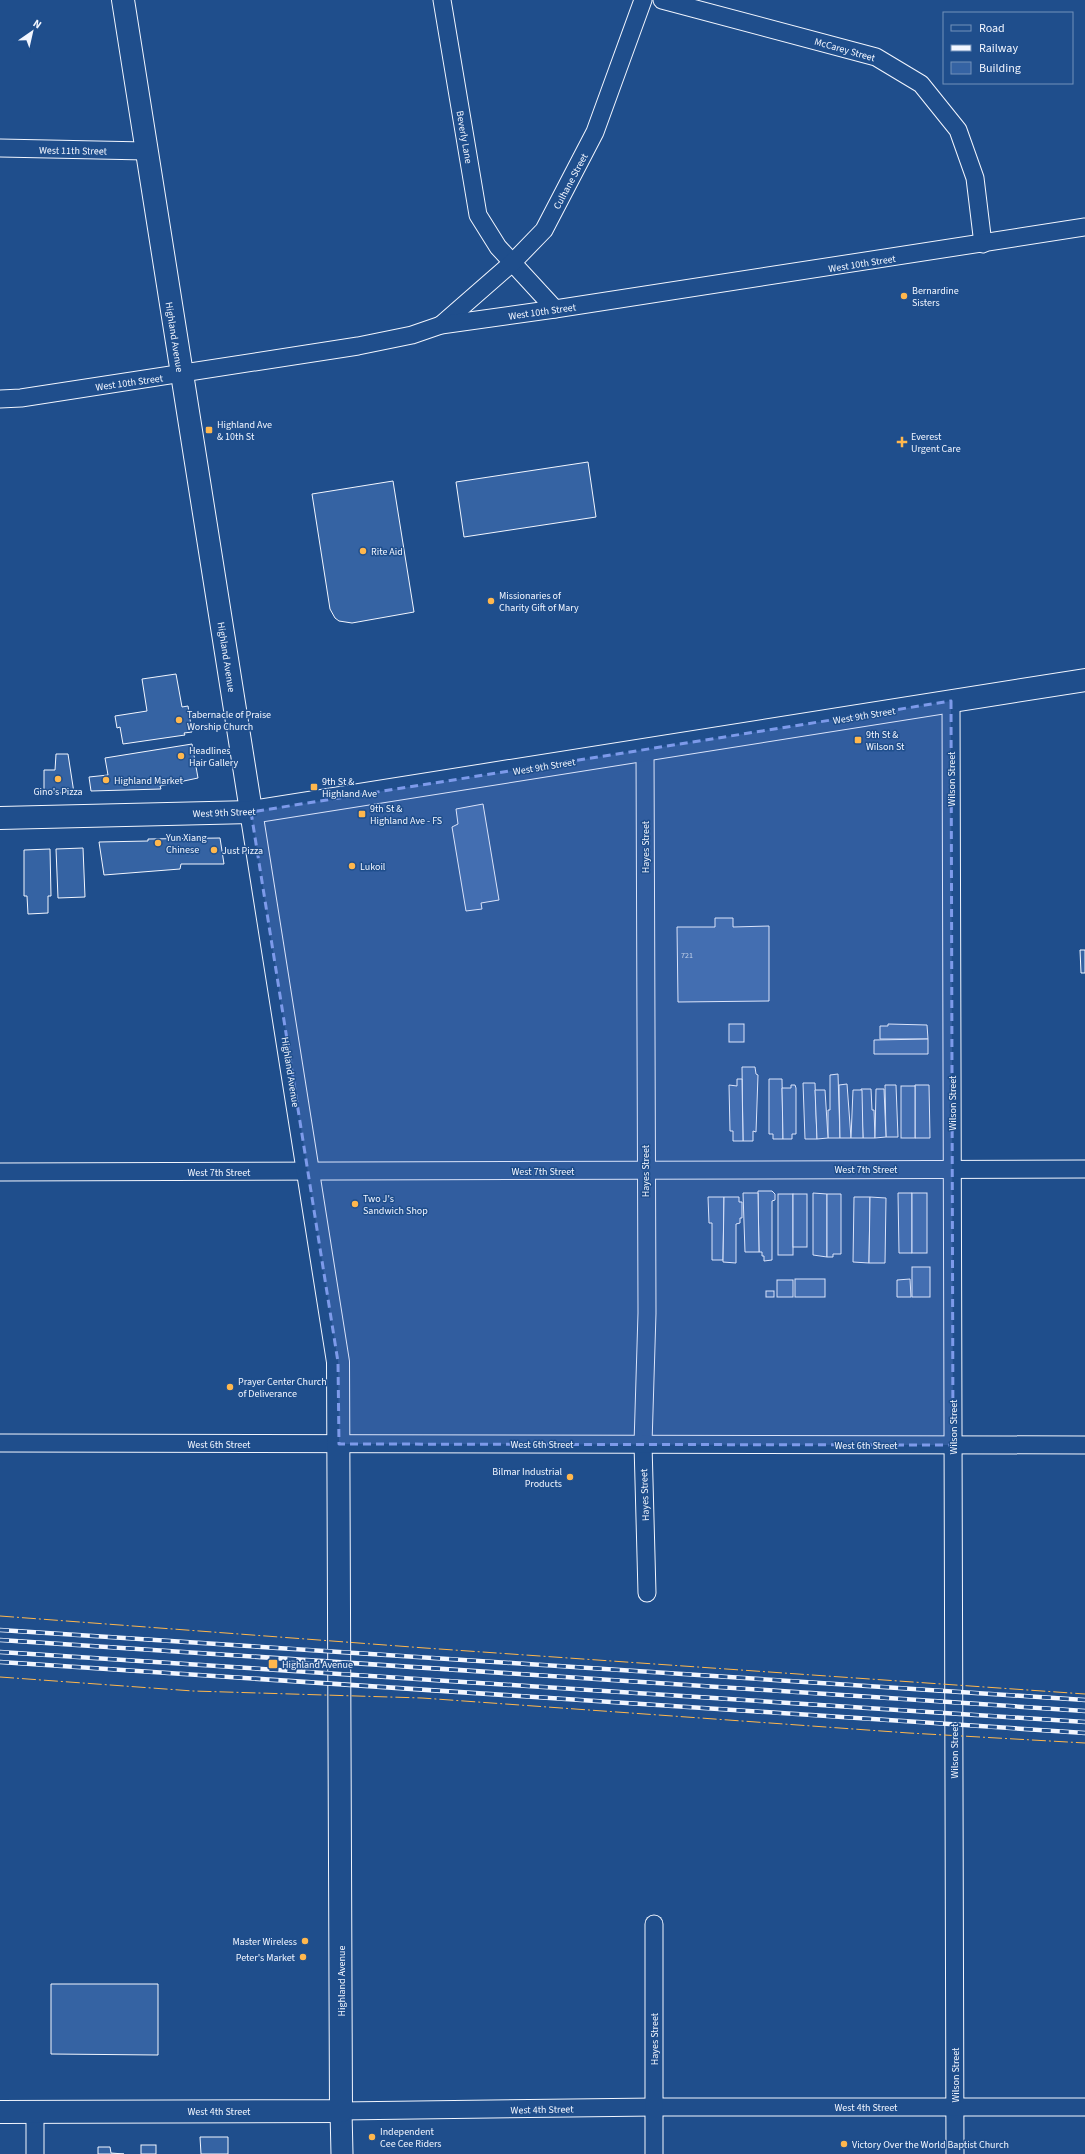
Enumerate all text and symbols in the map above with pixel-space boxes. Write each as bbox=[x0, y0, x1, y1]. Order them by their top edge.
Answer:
north arrow bbox=[12, 12, 52, 52]
legend bbox=[943, 12, 1073, 84]
text: N bbox=[30, 16, 45, 32]
text: Road bbox=[979, 20, 1005, 37]
street label: McCarey Street bbox=[813, 35, 877, 65]
text: Railway bbox=[979, 40, 1018, 57]
text: Building bbox=[979, 60, 1021, 77]
street label: Beverly Lane bbox=[452, 110, 476, 165]
street label: West 11th Street bbox=[39, 143, 108, 159]
street label: Culhane Street bbox=[550, 150, 592, 212]
street label: West 10th Street bbox=[827, 252, 897, 276]
place label: Bernardine Sisters bbox=[912, 284, 959, 310]
marker: Bernardine Sisters bbox=[899, 291, 909, 301]
street label: West 10th Street bbox=[507, 300, 577, 324]
street label: Highland Avenue bbox=[162, 301, 186, 373]
street label: West 10th Street bbox=[94, 371, 164, 395]
place label: Highland Ave & 10th St bbox=[217, 418, 272, 444]
marker: Highland Ave & 10th St bbox=[204, 425, 214, 435]
place label: Everest Urgent Care bbox=[911, 430, 961, 456]
marker: Everest Urgent Care bbox=[896, 436, 908, 448]
place label: Rite Aid bbox=[371, 545, 403, 559]
marker: Rite Aid bbox=[358, 546, 368, 556]
place label: Missionaries of Charity Gift of Mary bbox=[499, 589, 579, 615]
marker: Missionaries of Charity Gift of Mary bbox=[486, 596, 496, 606]
street label: Highland Avenue bbox=[214, 621, 238, 693]
street label: West 9th Street bbox=[832, 704, 897, 728]
place label: Tabernacle of Praise Worship Church bbox=[187, 708, 271, 734]
marker: Tabernacle of Praise Worship Church bbox=[174, 715, 184, 725]
place label: 9th St & Wilson St bbox=[866, 728, 905, 754]
marker: 9th St & Wilson St bbox=[853, 735, 863, 745]
place label: Headlines Hair Gallery bbox=[189, 744, 238, 770]
marker: Headlines Hair Gallery bbox=[176, 751, 186, 761]
street label: Wilson Street bbox=[945, 751, 959, 807]
street label: West 9th Street bbox=[512, 755, 577, 779]
marker: Gino's Pizza bbox=[53, 774, 63, 784]
place label: Highland Market bbox=[114, 774, 183, 788]
marker: Highland Market bbox=[101, 775, 111, 785]
place label: 9th St & Highland Ave bbox=[322, 775, 377, 801]
marker: 9th St & Highland Ave bbox=[309, 782, 319, 792]
place label: Gino's Pizza bbox=[33, 785, 83, 799]
place label: 9th St & Highland Ave - FS bbox=[370, 802, 442, 828]
street label: West 9th Street bbox=[192, 805, 256, 821]
marker: 9th St & Highland Ave - FS bbox=[357, 809, 367, 819]
street label: Hayes Street bbox=[639, 820, 653, 873]
place label: Yun Xiang Chinese bbox=[165, 831, 206, 857]
marker: Yun Xiang Chinese bbox=[153, 838, 163, 848]
place label: Just Pizza bbox=[222, 844, 263, 858]
marker: Just Pizza bbox=[209, 845, 219, 855]
place label: Lukoil bbox=[360, 860, 386, 874]
marker: Lukoil bbox=[347, 861, 357, 871]
house number: 721 bbox=[681, 950, 693, 961]
street label: Highland Avenue bbox=[278, 1036, 302, 1108]
street label: Wilson Street bbox=[946, 1075, 960, 1131]
street label: Hayes Street bbox=[639, 1144, 653, 1197]
street label: West 7th Street bbox=[834, 1163, 898, 1177]
street label: West 7th Street bbox=[511, 1165, 575, 1179]
street label: West 7th Street bbox=[187, 1166, 251, 1180]
place label: Two J's Sandwich Shop bbox=[363, 1192, 428, 1218]
marker: Two J's Sandwich Shop bbox=[350, 1199, 360, 1209]
place label: Prayer Center Church of Deliverance bbox=[238, 1375, 327, 1401]
marker: Prayer Center Church of Deliverance bbox=[225, 1382, 235, 1392]
street label: Wilson Street bbox=[947, 1399, 961, 1455]
street label: West 6th Street bbox=[187, 1438, 251, 1452]
street label: West 6th Street bbox=[510, 1438, 574, 1452]
street label: West 6th Street bbox=[834, 1439, 898, 1453]
place label: Bilmar Industrial Products bbox=[492, 1465, 562, 1491]
street label: Hayes Street bbox=[637, 1468, 653, 1521]
marker: Bilmar Industrial Products bbox=[565, 1472, 575, 1482]
marker: Highland Avenue bbox=[267, 1658, 279, 1670]
place label: Highland Avenue bbox=[282, 1658, 353, 1672]
street label: Wilson Street bbox=[948, 1723, 962, 1779]
place label: Master Wireless bbox=[232, 1935, 297, 1949]
marker: Master Wireless bbox=[300, 1936, 310, 1946]
street label: Highland Avenue bbox=[335, 1946, 349, 2016]
place label: Peter's Market bbox=[236, 1951, 296, 1965]
marker: Peter's Market bbox=[298, 1952, 308, 1962]
street label: Hayes Street bbox=[648, 2012, 662, 2065]
street label: Wilson Street bbox=[949, 2047, 963, 2103]
street label: West 4th Street bbox=[834, 2101, 898, 2115]
street label: West 4th Street bbox=[510, 2102, 574, 2118]
street label: West 4th Street bbox=[187, 2105, 251, 2119]
place label: Independent Cee Cee Riders bbox=[380, 2125, 442, 2151]
marker: Independent Cee Cee Riders bbox=[367, 2132, 377, 2142]
place label: Victory Over the World Baptist Church bbox=[852, 2138, 1009, 2152]
marker: Victory Over the World Baptist Church bbox=[839, 2139, 849, 2149]

